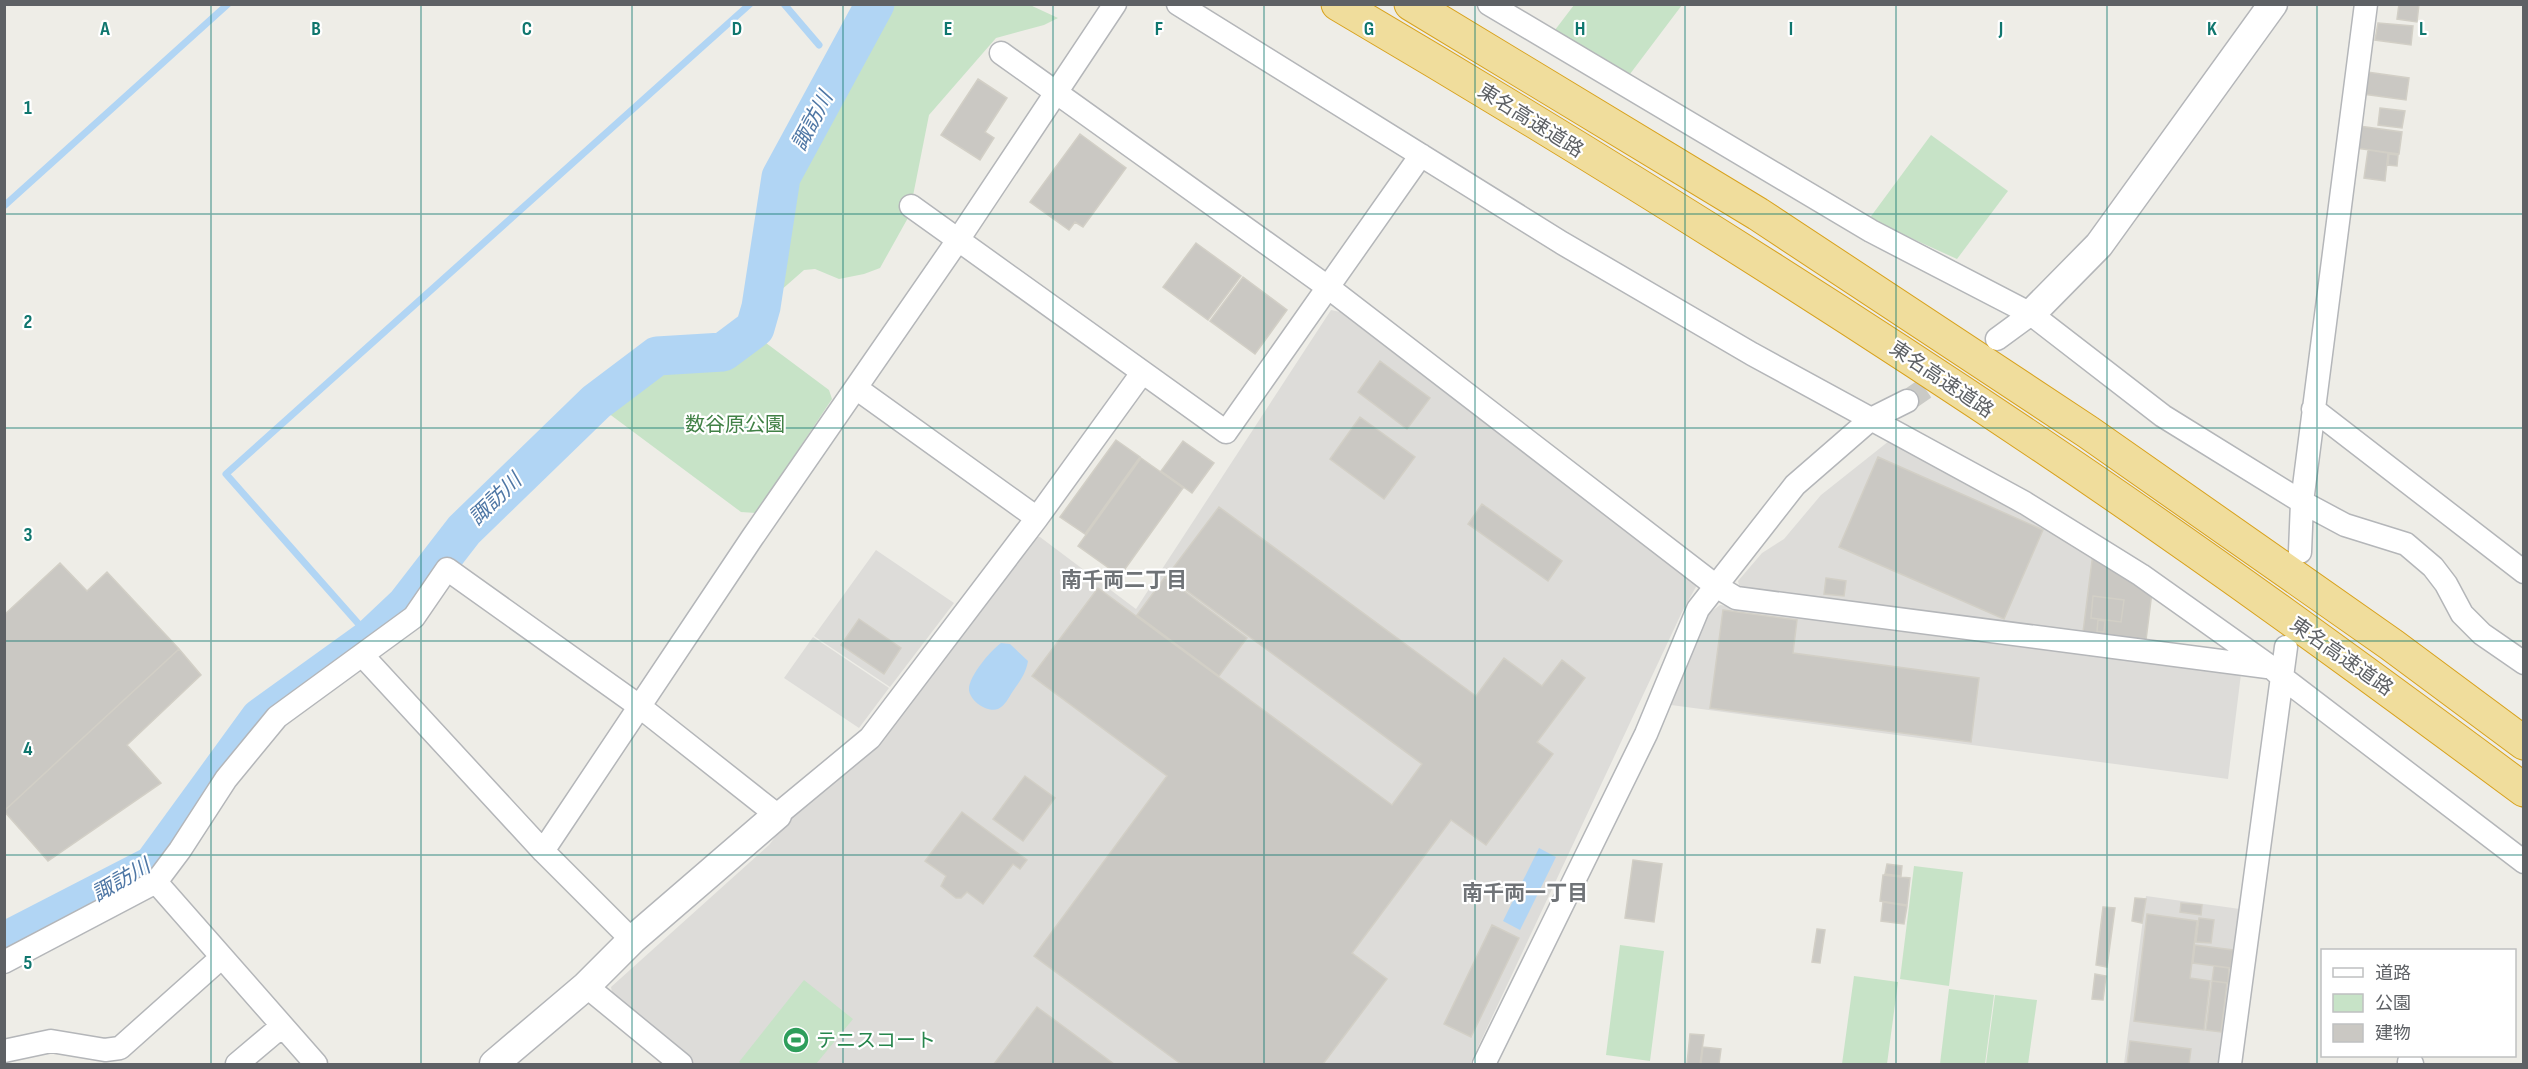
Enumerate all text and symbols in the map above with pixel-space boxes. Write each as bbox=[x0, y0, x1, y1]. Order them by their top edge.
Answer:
text: A bbox=[99, 17, 110, 41]
text: B bbox=[311, 17, 321, 41]
text: C bbox=[522, 17, 532, 41]
text: D bbox=[732, 17, 742, 41]
text: E bbox=[944, 17, 952, 41]
text: F bbox=[1155, 17, 1163, 41]
text: G bbox=[1364, 17, 1374, 41]
text: H bbox=[1575, 17, 1585, 41]
text: I bbox=[1789, 17, 1793, 41]
text: J bbox=[1998, 17, 2003, 41]
text: K bbox=[2207, 17, 2217, 41]
text: L bbox=[2419, 17, 2427, 41]
street label: 東名高速道路 bbox=[1473, 79, 1588, 163]
water label: 諏訪川 bbox=[787, 86, 839, 155]
text: 1 bbox=[24, 96, 32, 120]
text: 2 bbox=[24, 310, 32, 334]
street label: 東名高速道路 bbox=[1885, 336, 1998, 423]
park label: 数谷原公園 bbox=[685, 413, 785, 437]
water label: 諏訪川 bbox=[464, 467, 528, 530]
text: 3 bbox=[24, 523, 33, 547]
district label: 南千両二丁目 bbox=[1061, 568, 1187, 593]
street label: 東名高速道路 bbox=[2285, 613, 2397, 701]
text: 4 bbox=[23, 737, 33, 761]
water label: 諏訪川 bbox=[88, 853, 157, 907]
district label: 南千両一丁目 bbox=[1462, 881, 1588, 906]
legend bbox=[2321, 949, 2516, 1057]
text: 5 bbox=[24, 951, 33, 975]
text: 道路 bbox=[2375, 963, 2411, 984]
text: 公園 bbox=[2375, 993, 2411, 1014]
text: 建物 bbox=[2375, 1023, 2411, 1044]
sports icon: テニスコート bbox=[781, 1025, 811, 1055]
place label: テニスコート bbox=[816, 1029, 936, 1053]

